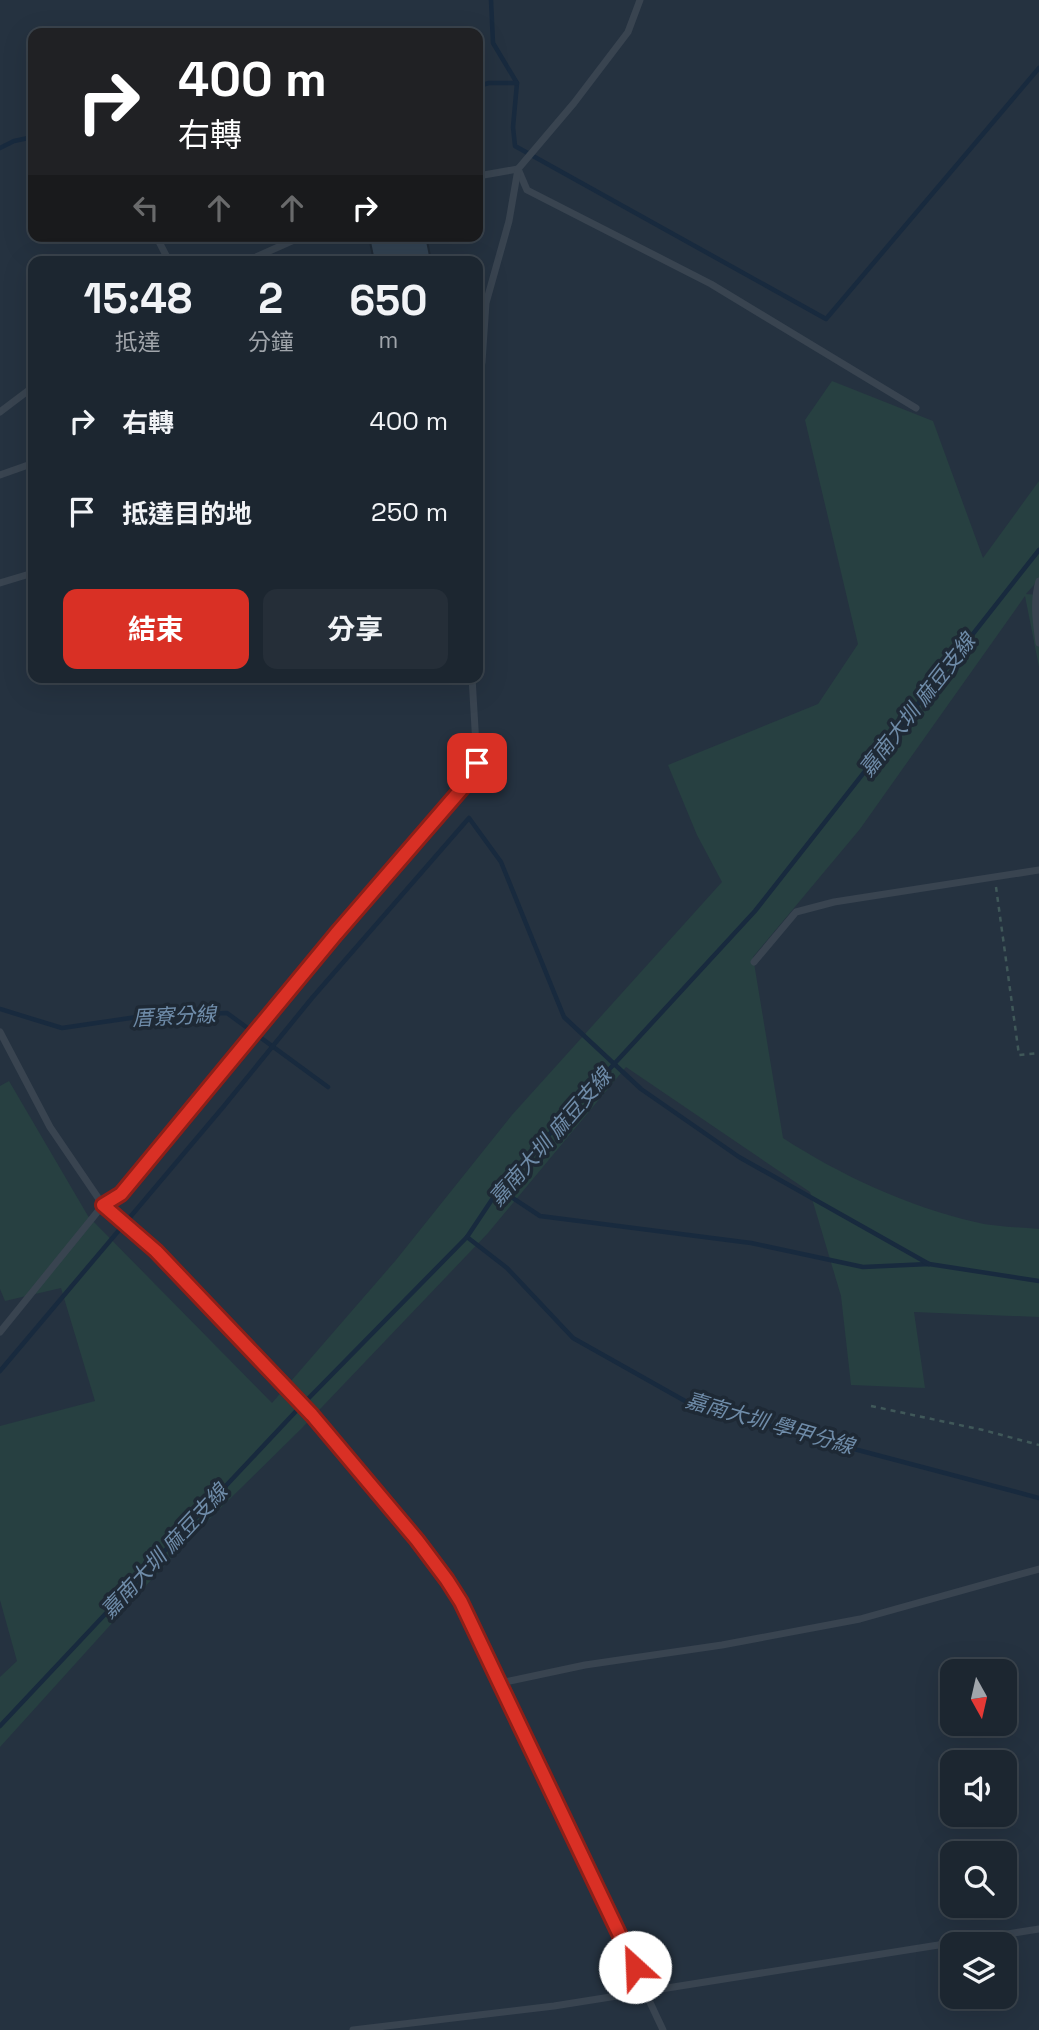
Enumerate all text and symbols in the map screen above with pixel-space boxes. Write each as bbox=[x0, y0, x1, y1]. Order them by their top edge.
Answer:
text: 400 m bbox=[178, 48, 327, 110]
icon: right bbox=[63, 56, 154, 147]
text: 右轉 bbox=[178, 115, 242, 155]
icon: left bbox=[127, 189, 165, 227]
icon: ahead bbox=[200, 189, 238, 227]
icon: ahead bbox=[273, 189, 311, 227]
icon: right bbox=[346, 189, 384, 227]
text: 15:48 bbox=[84, 272, 192, 325]
text: 2 bbox=[258, 272, 283, 325]
text: 650 bbox=[349, 274, 428, 327]
text: m bbox=[378, 325, 398, 355]
text: 抵達 bbox=[115, 327, 161, 357]
text: 分鐘 bbox=[248, 327, 294, 357]
icon: right bbox=[63, 402, 101, 440]
text: 400 m bbox=[369, 404, 448, 438]
text: 右轉 bbox=[122, 406, 174, 440]
icon: arrive bbox=[63, 493, 101, 531]
text: 250 m bbox=[371, 495, 448, 529]
text: 抵達目的地 bbox=[122, 497, 252, 531]
button: 結束 bbox=[63, 589, 249, 669]
button: 分享 bbox=[263, 589, 448, 669]
water label: 嘉南大圳 麻豆支線 bbox=[853, 627, 982, 782]
pin bbox=[447, 733, 507, 793]
icon: arrive bbox=[458, 744, 496, 782]
water label: 厝寮分線 bbox=[131, 1000, 219, 1032]
water label: 嘉南大圳 麻豆支線 bbox=[483, 1061, 618, 1211]
water label: 嘉南大圳 學甲分線 bbox=[683, 1386, 859, 1460]
water label: 嘉南大圳 麻豆支線 bbox=[95, 1477, 234, 1624]
north arrow bbox=[940, 1659, 1017, 1736]
map controls bbox=[940, 1659, 1017, 2009]
button: sound bbox=[940, 1750, 1017, 1827]
button: search bbox=[940, 1841, 1017, 1918]
position arrow bbox=[598, 1930, 672, 2004]
button: layers bbox=[940, 1932, 1017, 2009]

